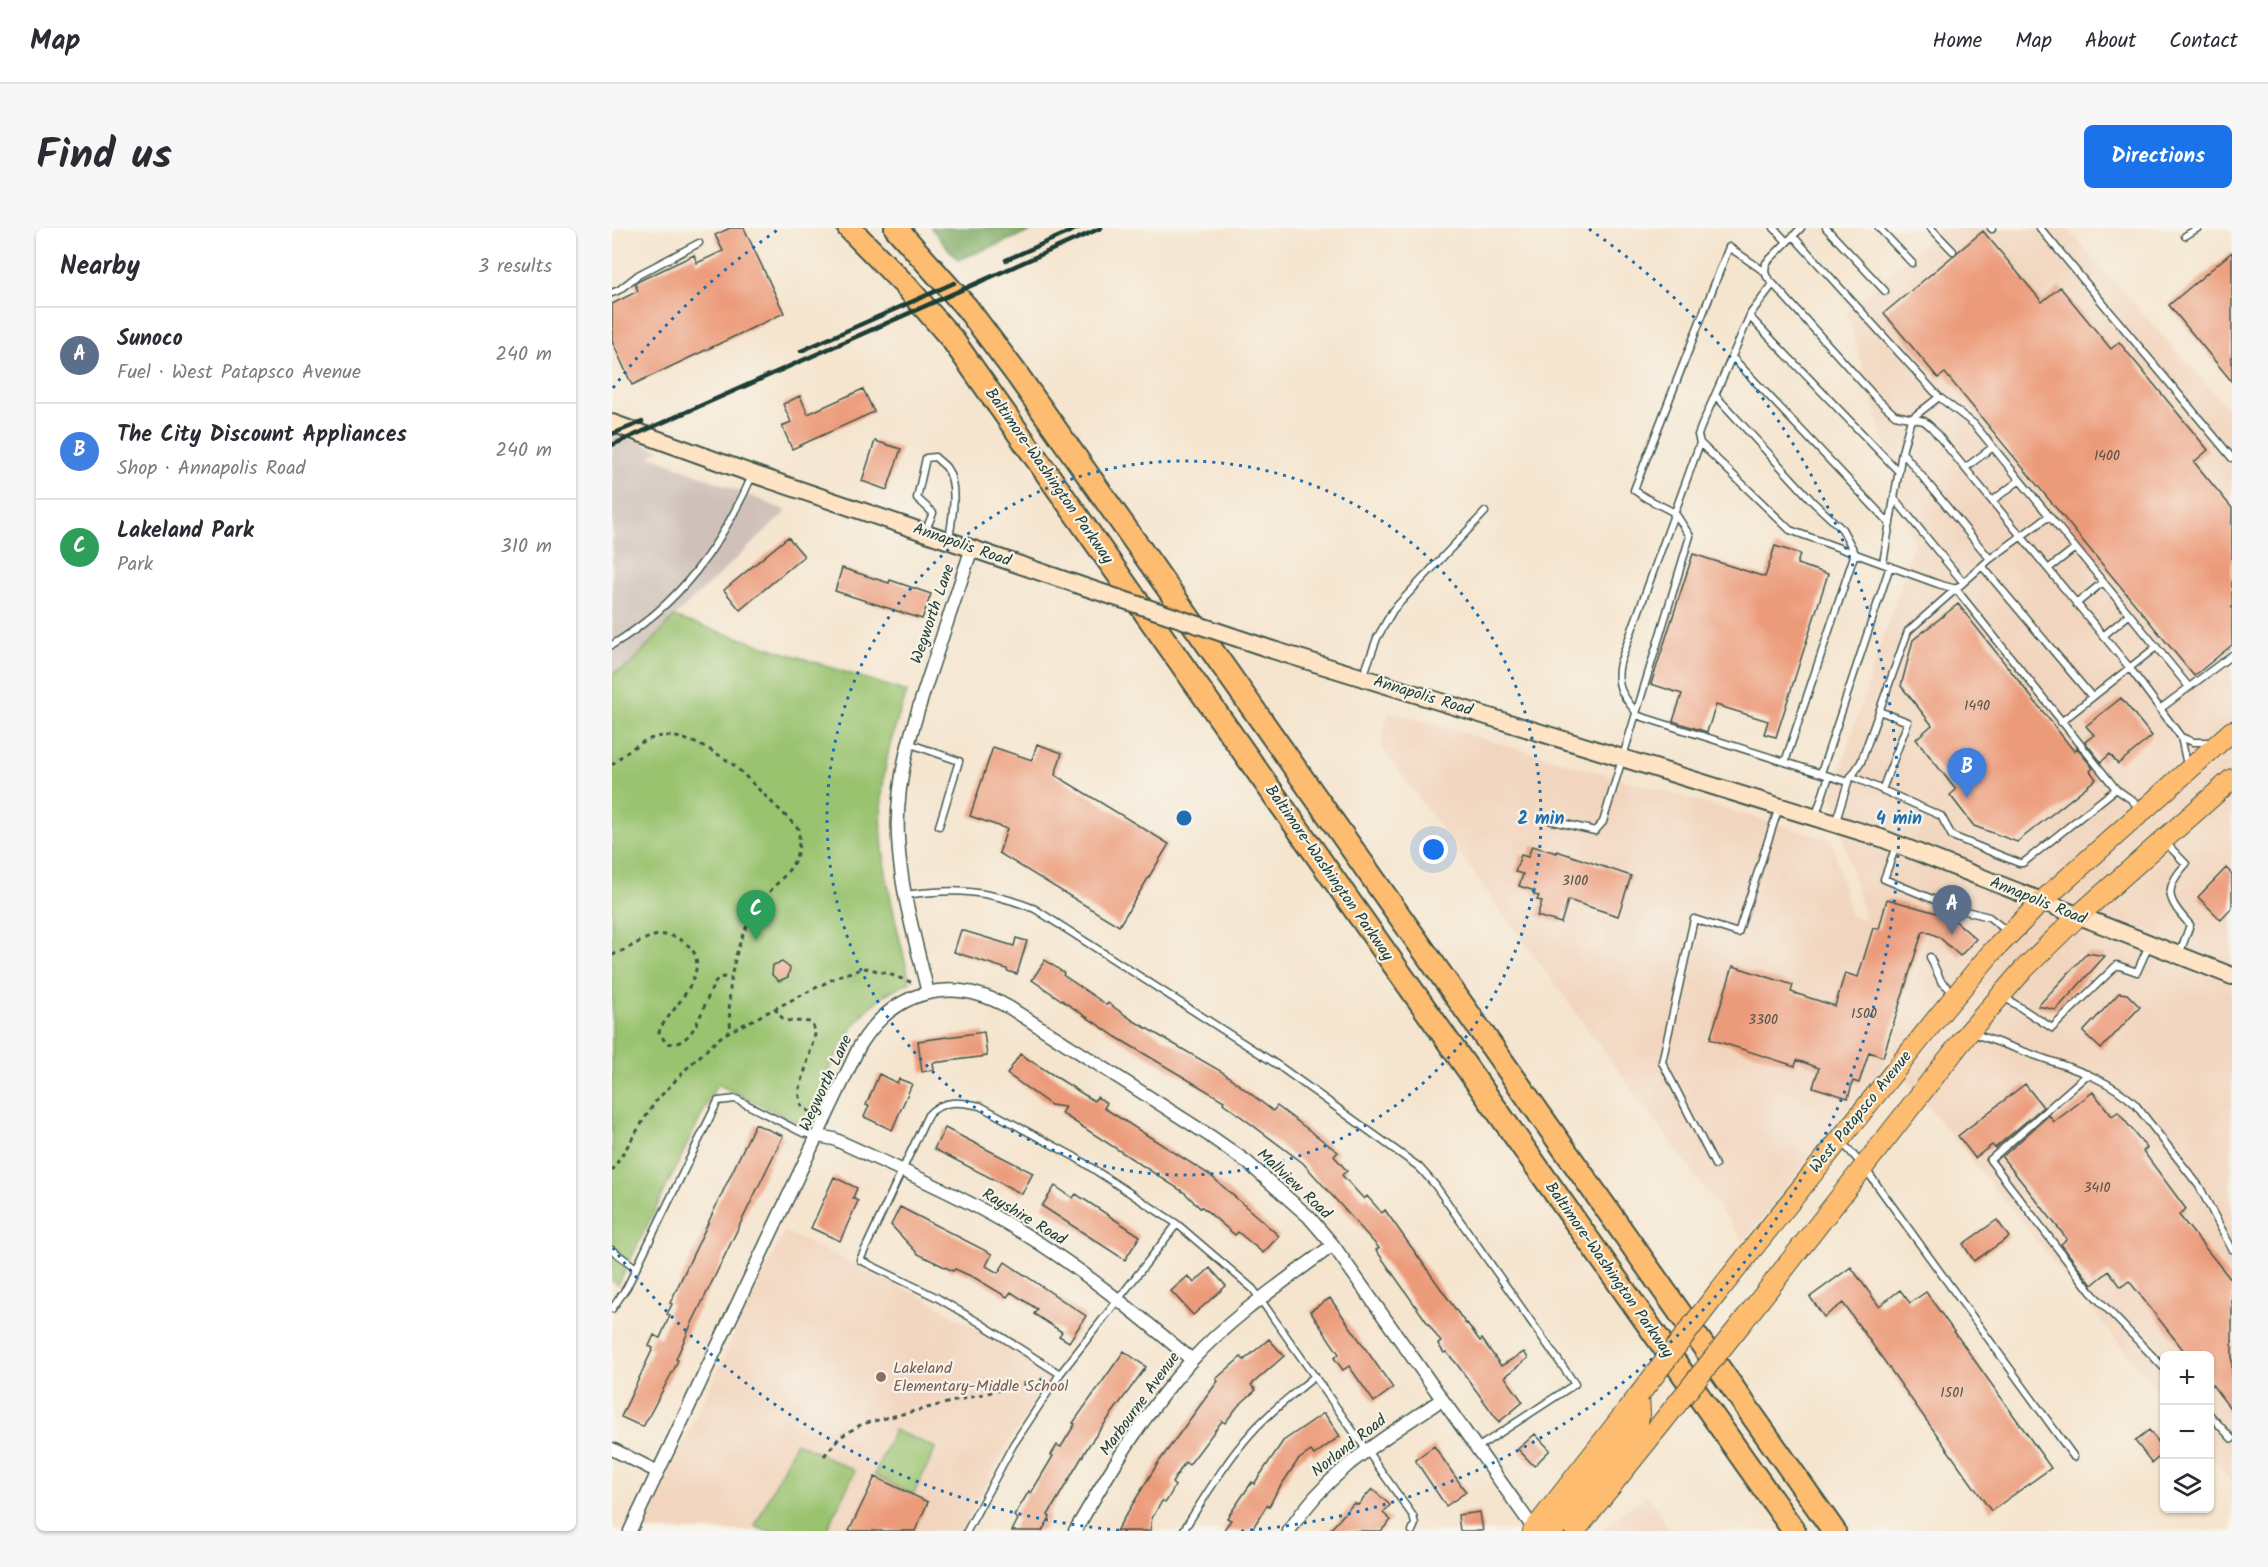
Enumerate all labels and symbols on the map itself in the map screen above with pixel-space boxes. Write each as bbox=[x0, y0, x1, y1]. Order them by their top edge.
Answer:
street label: Baltimore-Washington Parkway bbox=[979, 383, 1120, 570]
house number: 1400 bbox=[2094, 445, 2120, 467]
street label: Annapolis Road bbox=[910, 517, 1015, 574]
street label: Wegworth Lane bbox=[904, 561, 962, 667]
street label: Annapolis Road bbox=[1370, 669, 1477, 723]
house number: 1490 bbox=[1964, 695, 1990, 717]
pin: B bbox=[1948, 748, 1986, 798]
street label: Baltimore-Washington Parkway bbox=[1259, 780, 1400, 967]
text: 2 min bbox=[1518, 805, 1564, 834]
text: 4 min bbox=[1876, 805, 1922, 834]
centre of rings bbox=[1174, 808, 1194, 828]
your location bbox=[1419, 835, 1448, 864]
house number: 3100 bbox=[1562, 870, 1588, 892]
street label: Annapolis Road bbox=[1986, 870, 2091, 932]
pin: A bbox=[1932, 886, 1972, 935]
pin: C bbox=[736, 890, 776, 940]
house number: 1500 bbox=[1851, 1003, 1877, 1025]
house number: 3300 bbox=[1748, 1009, 1778, 1031]
street label: Wegworth Lane bbox=[793, 1031, 859, 1135]
street label: West Patapsco Avenue bbox=[1804, 1045, 1918, 1179]
street label: Mallview Road bbox=[1251, 1142, 1338, 1226]
street label: Baltimore-Washington Parkway bbox=[1539, 1177, 1680, 1364]
house number: 3410 bbox=[2083, 1177, 2111, 1199]
street label: Rayshire Road bbox=[977, 1182, 1072, 1253]
street label: Marbourne Avenue bbox=[1094, 1347, 1186, 1461]
place label: Lakeland Elementary-Middle School bbox=[893, 1356, 1068, 1399]
marker: Lakeland Elementary-Middle School bbox=[874, 1370, 888, 1384]
house number: 1501 bbox=[1940, 1382, 1964, 1404]
street label: Norland Road bbox=[1306, 1408, 1393, 1483]

